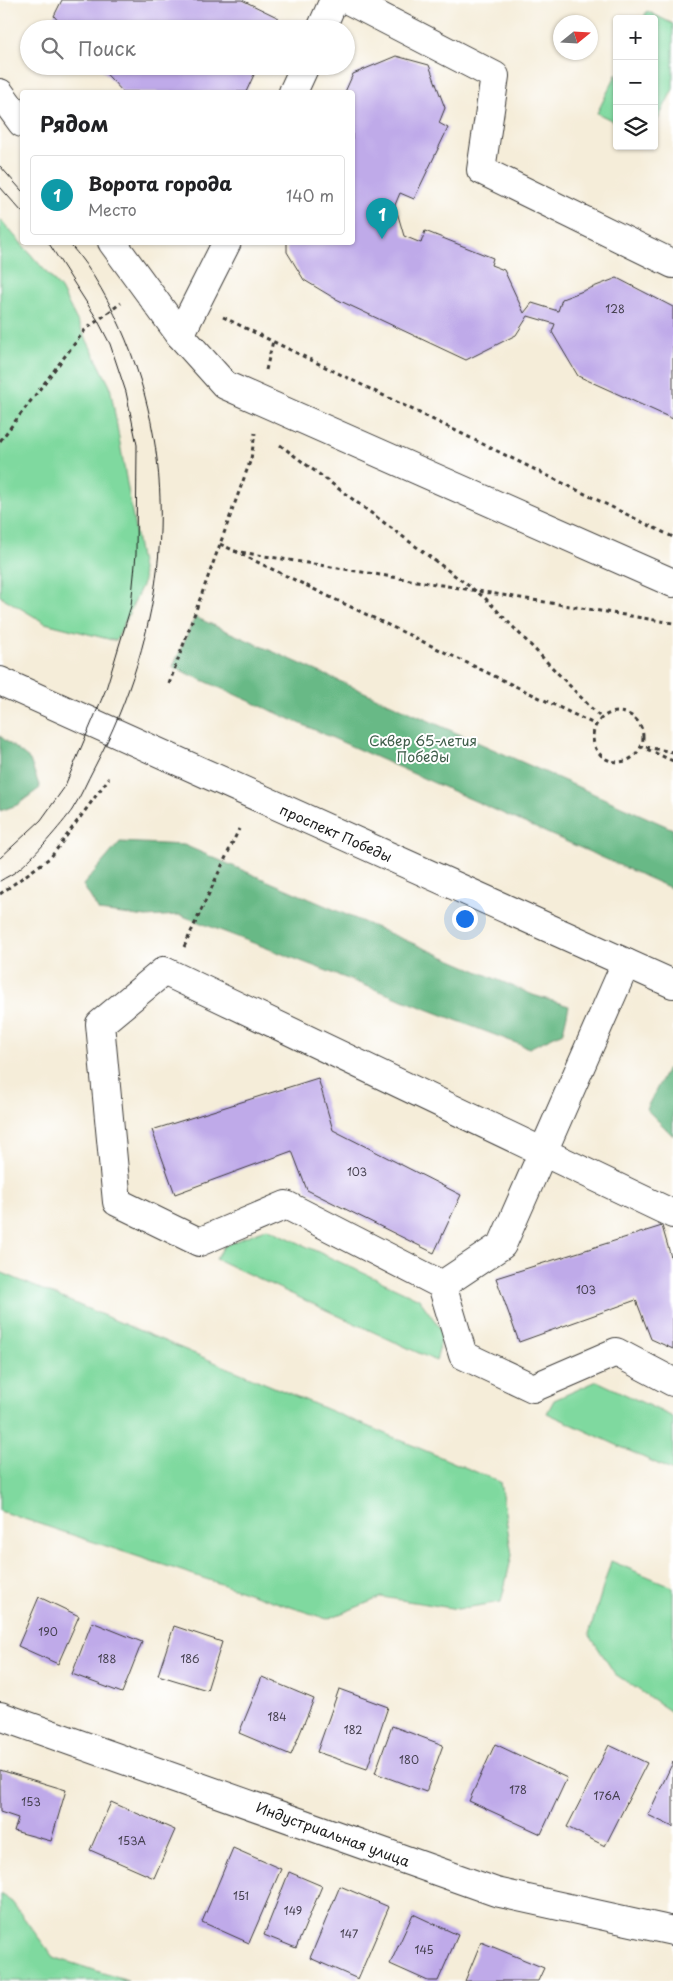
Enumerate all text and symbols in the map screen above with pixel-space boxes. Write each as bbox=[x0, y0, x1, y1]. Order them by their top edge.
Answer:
north arrow bbox=[553, 15, 598, 60]
map controls bbox=[613, 15, 658, 150]
button: + bbox=[613, 15, 658, 60]
search box bbox=[20, 20, 355, 75]
icon: search bbox=[38, 34, 66, 62]
text: Поиск bbox=[78, 34, 136, 62]
button: − bbox=[613, 60, 658, 105]
button: layers bbox=[613, 105, 658, 150]
text: Рядом bbox=[40, 107, 108, 139]
text: Ворота города bbox=[88, 169, 232, 197]
text: 1 bbox=[53, 183, 61, 207]
text: 140 m bbox=[286, 183, 334, 207]
text: Место bbox=[88, 197, 137, 221]
pin: 1 bbox=[366, 198, 398, 239]
house number: 128 bbox=[605, 300, 625, 317]
park label: Сквер 65-летия Победы bbox=[369, 730, 477, 767]
street label: проспект Победы bbox=[277, 799, 395, 867]
your location bbox=[452, 906, 478, 932]
house number: 103 bbox=[347, 1163, 367, 1180]
house number: 103 bbox=[576, 1281, 596, 1298]
house number: 190 bbox=[38, 1623, 58, 1640]
house number: 188 bbox=[98, 1650, 116, 1667]
house number: 186 bbox=[180, 1650, 200, 1667]
house number: 184 bbox=[267, 1708, 287, 1725]
house number: 182 bbox=[344, 1721, 362, 1738]
house number: 180 bbox=[399, 1751, 419, 1768]
house number: 178 bbox=[509, 1781, 527, 1798]
house number: 176А bbox=[594, 1787, 621, 1804]
house number: 153 bbox=[21, 1793, 41, 1810]
street label: Индустриальная улица bbox=[253, 1796, 413, 1872]
house number: 153А bbox=[118, 1832, 146, 1849]
house number: 151 bbox=[233, 1887, 249, 1904]
house number: 149 bbox=[284, 1902, 302, 1919]
house number: 147 bbox=[340, 1925, 358, 1942]
house number: 145 bbox=[414, 1941, 434, 1958]

